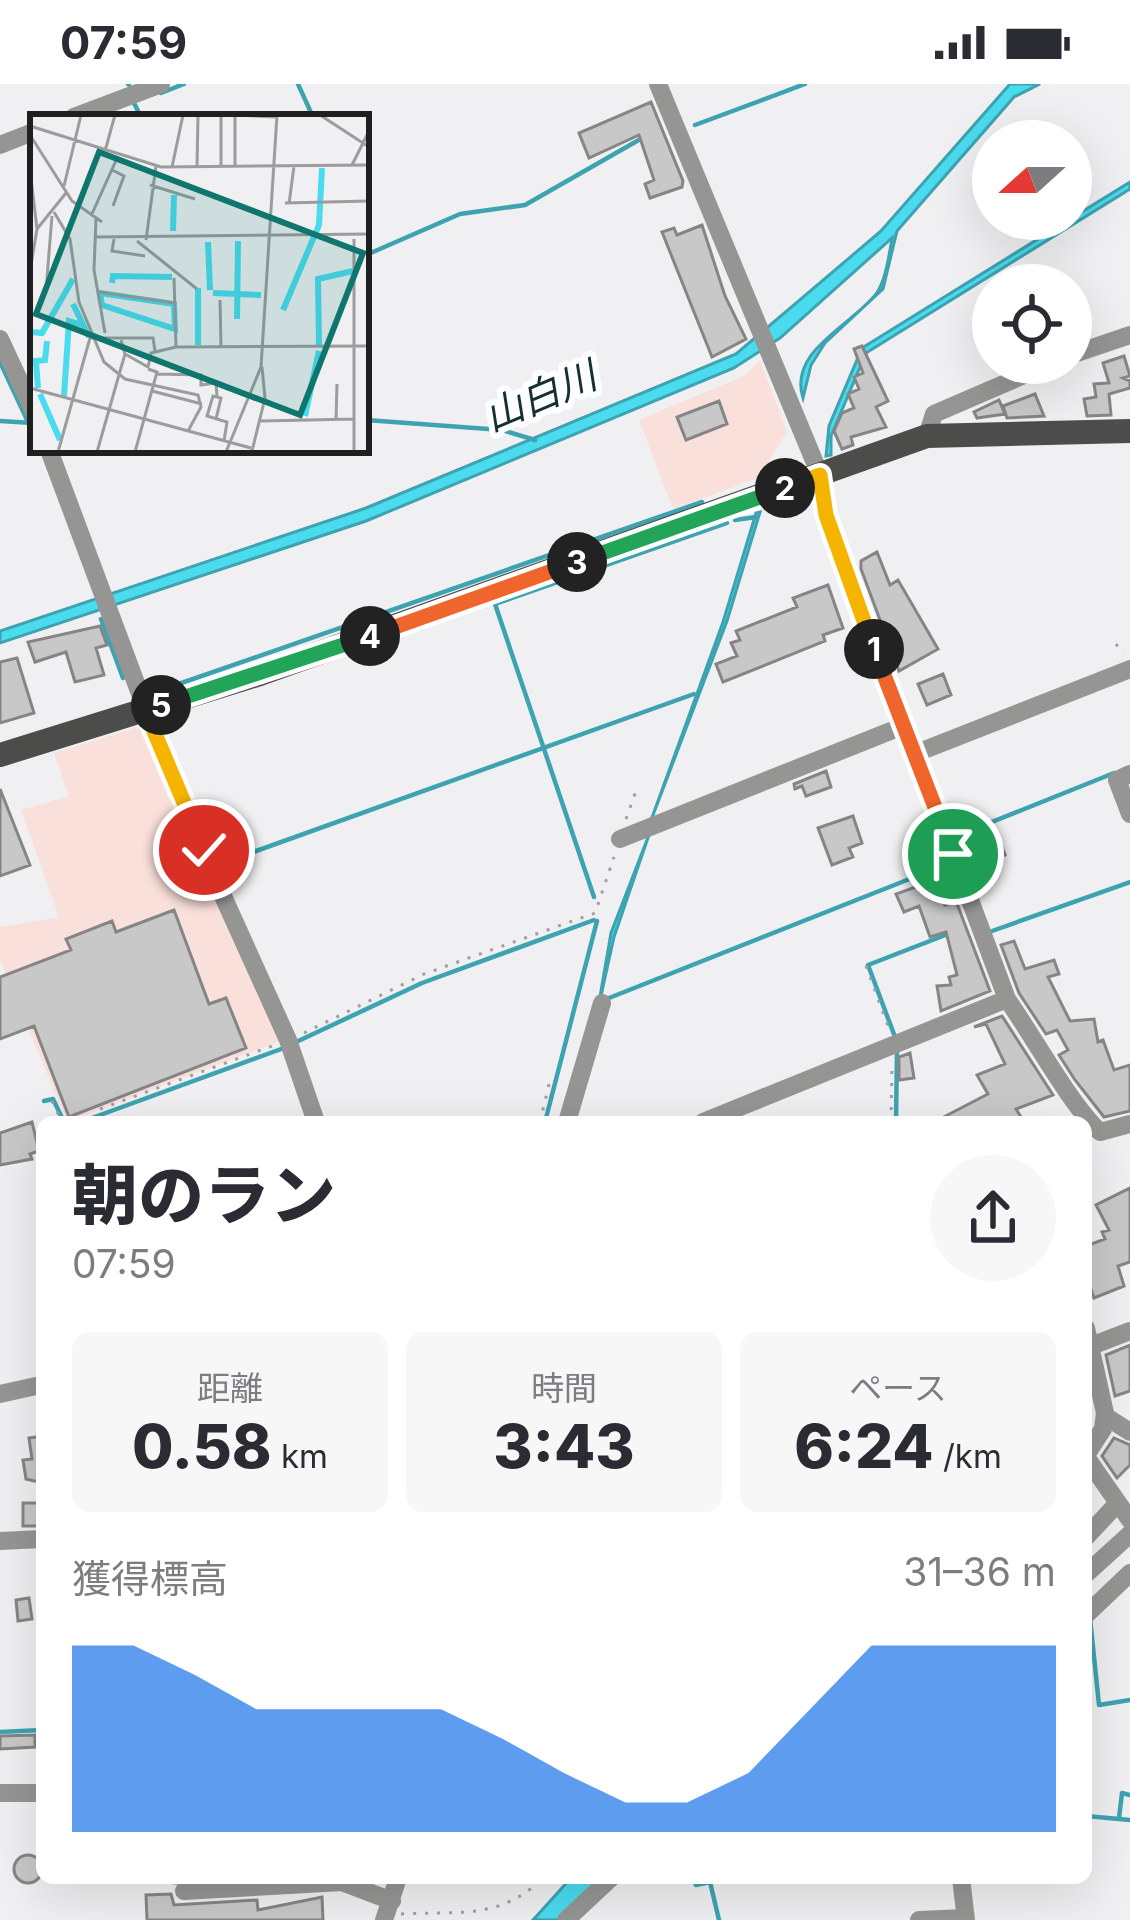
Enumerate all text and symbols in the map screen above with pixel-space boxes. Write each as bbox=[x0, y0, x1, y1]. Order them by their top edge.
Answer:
text: 07:59 bbox=[60, 15, 187, 70]
inset map bbox=[30, 114, 369, 453]
north arrow bbox=[972, 120, 1092, 240]
map controls bbox=[972, 120, 1092, 384]
button: locate bbox=[972, 264, 1092, 384]
water label: 山白川 bbox=[477, 349, 607, 440]
pin: 2 bbox=[755, 458, 815, 518]
text: 2 bbox=[775, 468, 795, 508]
pin: 3 bbox=[547, 532, 607, 592]
text: 3 bbox=[566, 542, 588, 582]
pin: 4 bbox=[340, 606, 400, 666]
text: 4 bbox=[359, 616, 381, 656]
pin: 1 bbox=[844, 619, 904, 679]
text: 1 bbox=[867, 629, 881, 669]
pin: 5 bbox=[131, 675, 191, 735]
text: 5 bbox=[150, 685, 172, 725]
pin bbox=[153, 799, 255, 901]
pin bbox=[902, 803, 1004, 905]
icon: check bbox=[171, 817, 237, 883]
icon: arrive bbox=[920, 821, 986, 887]
text: 朝のラン bbox=[72, 1155, 336, 1235]
button: share bbox=[930, 1155, 1056, 1281]
text: 07:59 bbox=[72, 1240, 176, 1287]
text: 距離 bbox=[197, 1368, 263, 1408]
text: 時間 bbox=[531, 1368, 597, 1408]
text: ペース bbox=[849, 1368, 947, 1408]
text: 0.58 bbox=[132, 1410, 272, 1482]
text: 3:43 bbox=[493, 1410, 635, 1482]
text: 6:24 bbox=[794, 1410, 934, 1482]
text: km bbox=[272, 1436, 328, 1476]
text: /km bbox=[934, 1436, 1002, 1476]
text: 31–36 m bbox=[903, 1548, 1056, 1595]
text: 獲得標高 bbox=[72, 1555, 228, 1602]

